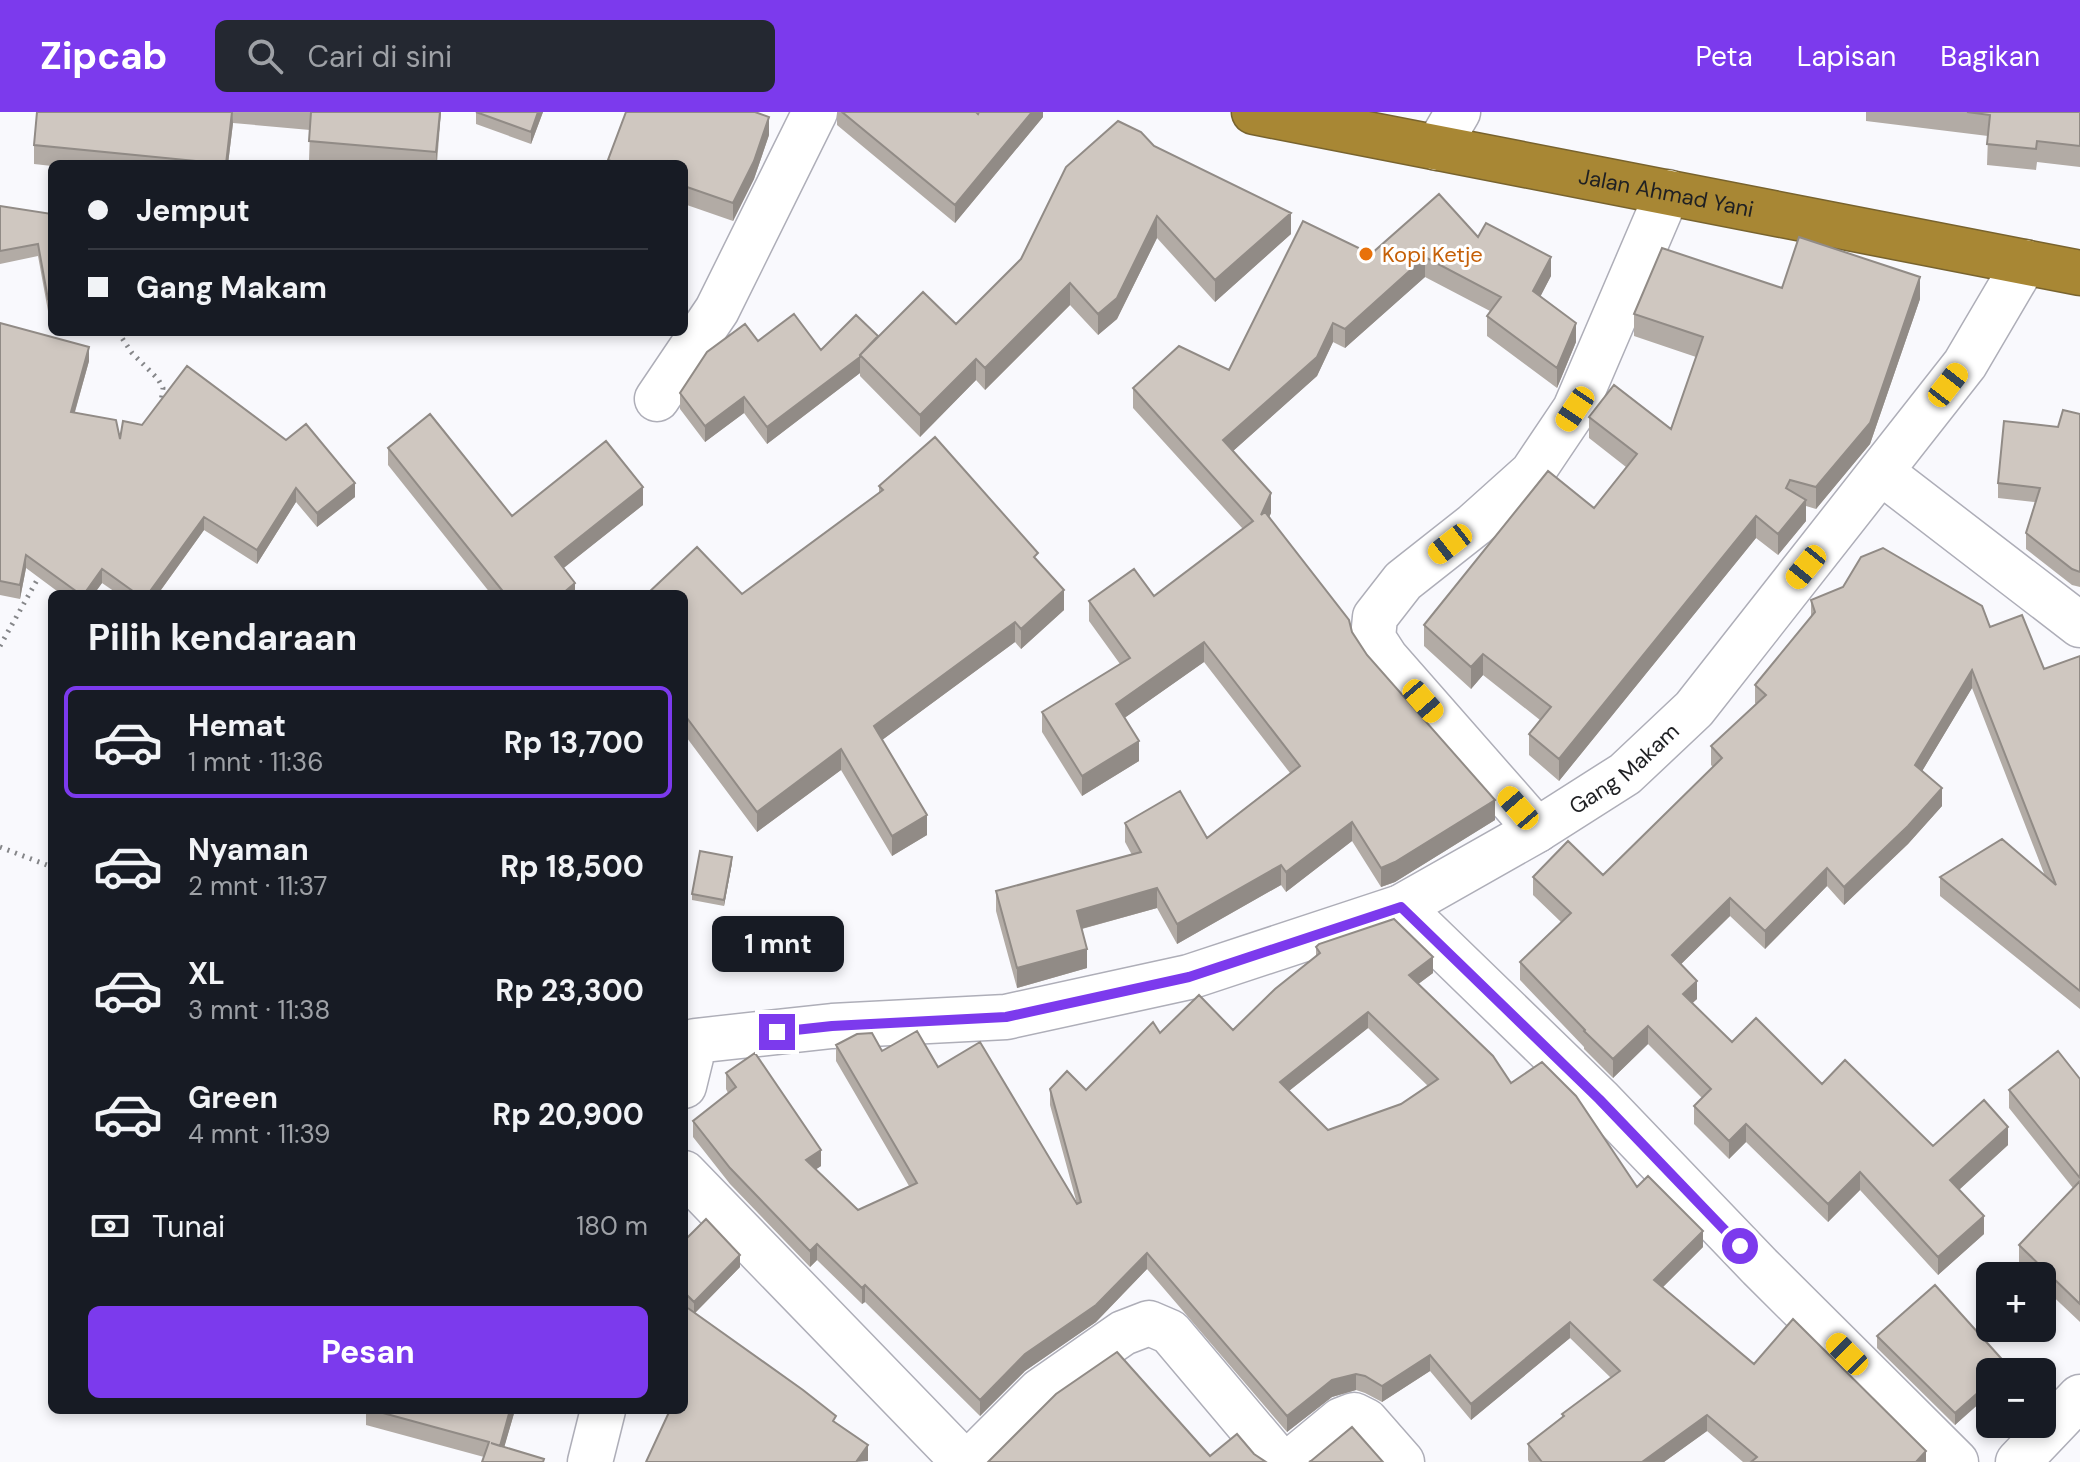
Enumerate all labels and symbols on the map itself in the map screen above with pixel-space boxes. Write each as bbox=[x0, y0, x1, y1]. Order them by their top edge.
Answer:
street label: Jalan Ahmad Yani bbox=[1576, 161, 1756, 224]
place label: Kopi Ketje bbox=[1382, 240, 1483, 269]
marker: Kopi Ketje bbox=[1357, 245, 1375, 263]
car bbox=[1924, 359, 1972, 411]
car bbox=[1552, 382, 1598, 436]
car bbox=[1424, 520, 1476, 568]
car bbox=[1782, 541, 1830, 593]
car bbox=[1398, 675, 1448, 727]
street label: Gang Makam bbox=[1563, 716, 1685, 820]
car bbox=[1493, 782, 1543, 834]
callout: 1 mnt bbox=[711, 916, 843, 972]
route end bbox=[759, 1014, 795, 1050]
route start bbox=[1722, 1228, 1758, 1264]
car bbox=[1822, 1329, 1872, 1379]

